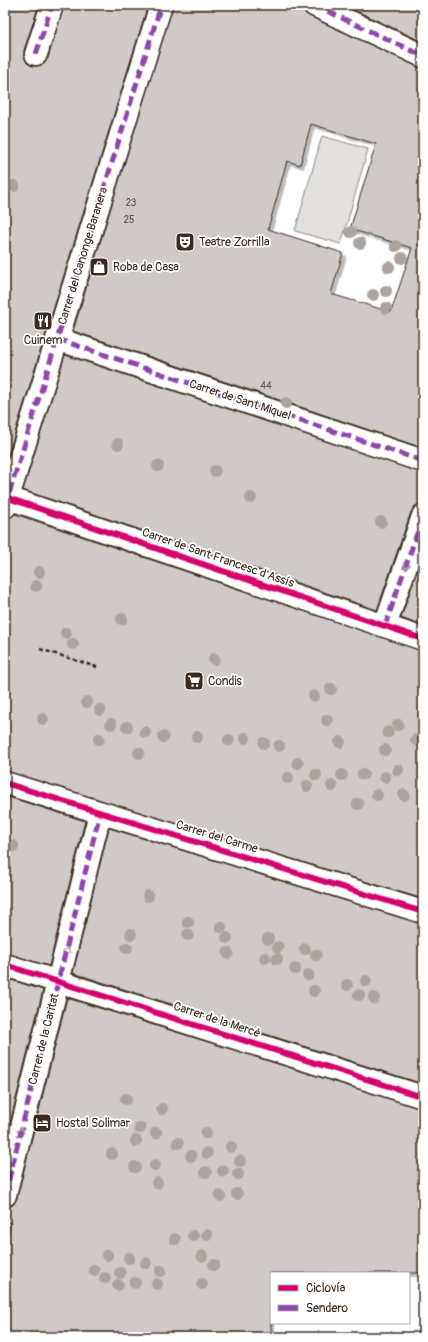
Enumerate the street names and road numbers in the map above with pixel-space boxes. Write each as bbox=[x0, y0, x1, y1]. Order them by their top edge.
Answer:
street label: Carrer del Canonge Baranera bbox=[55, 185, 111, 327]
street label: Carrer de Sant Miquel bbox=[187, 376, 293, 424]
street label: Carrer de Sant Francesc d'Assís bbox=[140, 525, 297, 591]
street label: Carrer del Carme bbox=[174, 817, 260, 857]
street label: Carrer de la Caritat bbox=[25, 991, 63, 1086]
street label: Carrer de la Mercè bbox=[171, 999, 263, 1041]

